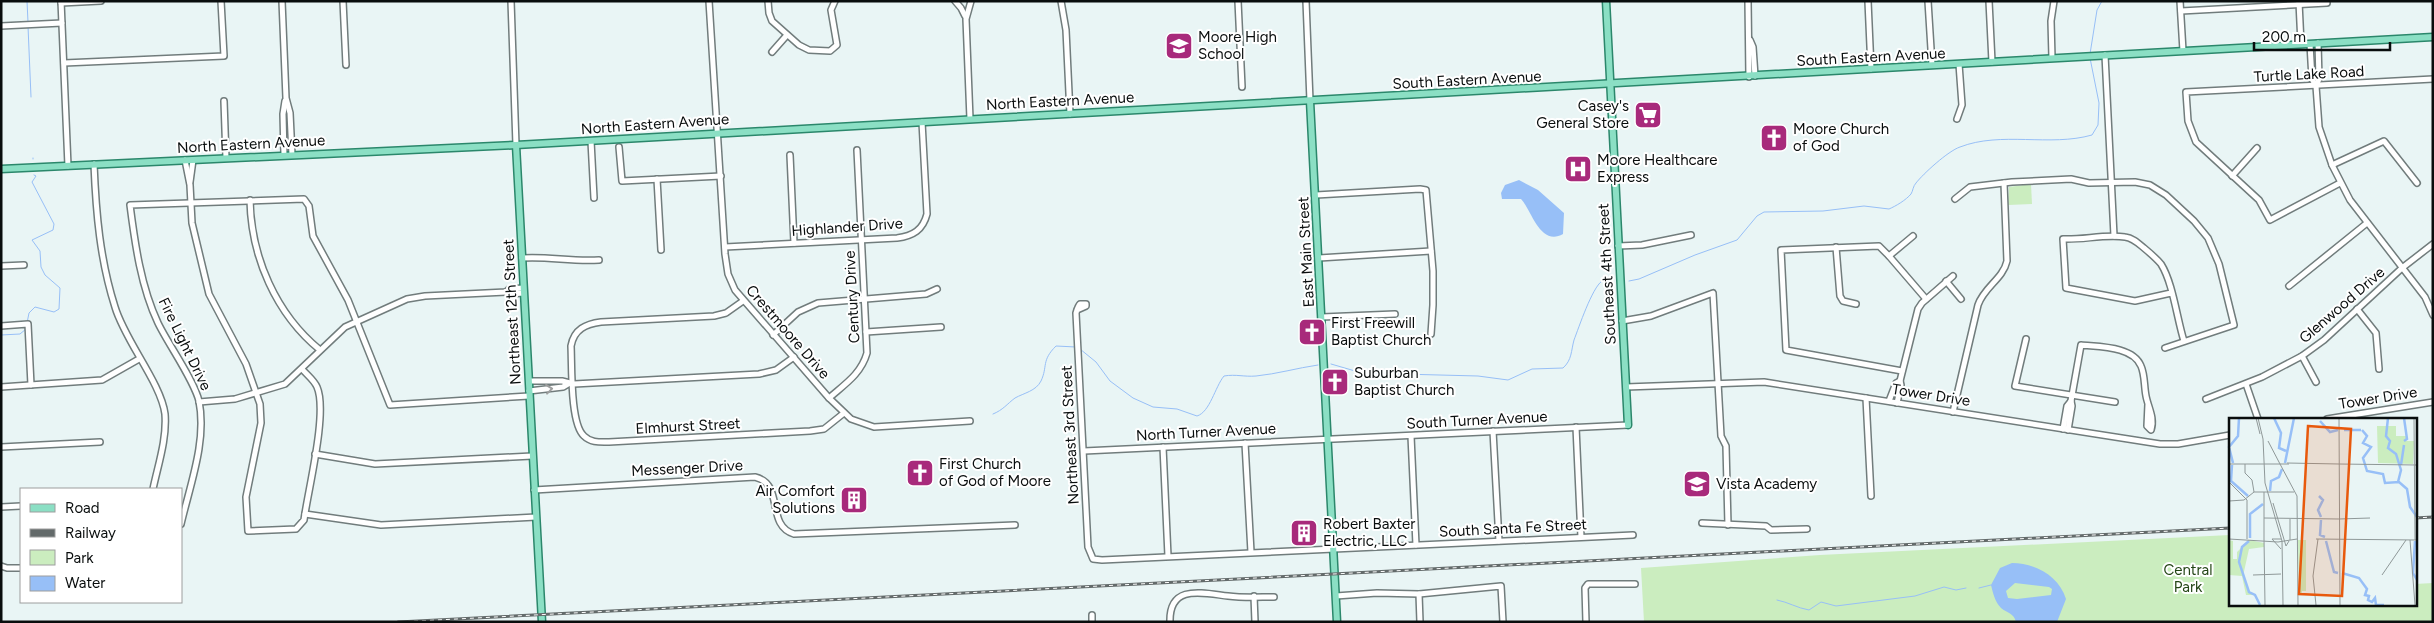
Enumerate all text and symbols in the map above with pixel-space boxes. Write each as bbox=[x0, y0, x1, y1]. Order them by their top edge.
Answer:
scale bar bbox=[2254, 20, 2390, 52]
place label: Moore High School bbox=[1198, 28, 1277, 63]
text: 200 m bbox=[2262, 28, 2306, 46]
school or university icon: Moore High School bbox=[1164, 31, 1194, 61]
street label: South Eastern Avenue bbox=[1796, 44, 1946, 70]
street label: Turtle Lake Road bbox=[2253, 62, 2365, 86]
street label: South Eastern Avenue bbox=[1392, 67, 1542, 93]
street label: North Eastern Avenue bbox=[985, 88, 1135, 114]
place label: Casey's General Store bbox=[1536, 97, 1629, 132]
supermarket icon: Casey's General Store bbox=[1633, 100, 1663, 130]
street label: North Eastern Avenue bbox=[580, 110, 730, 138]
place label: Moore Church of God bbox=[1793, 120, 1889, 155]
church icon: Moore Church of God bbox=[1759, 123, 1789, 153]
street label: North Eastern Avenue bbox=[176, 131, 326, 157]
place label: Moore Healthcare Express bbox=[1597, 151, 1718, 186]
hospital icon: Moore Healthcare Express bbox=[1563, 154, 1593, 184]
street label: East Main Street bbox=[1294, 196, 1318, 308]
street label: Southeast 4th Street bbox=[1594, 203, 1620, 345]
street label: Highlander Drive bbox=[791, 214, 903, 240]
street label: Northeast 12th Street bbox=[499, 238, 525, 385]
street label: Century Drive bbox=[841, 250, 863, 344]
street label: Glenwood Drive bbox=[2296, 263, 2388, 347]
street label: Crestmoore Drive bbox=[742, 281, 834, 383]
street label: Fire Light Drive bbox=[155, 295, 215, 393]
place label: First Freewill Baptist Church bbox=[1331, 314, 1431, 349]
church icon: First Freewill Baptist Church bbox=[1297, 317, 1327, 347]
place label: Suburban Baptist Church bbox=[1354, 364, 1454, 399]
street label: Northeast 3rd Street bbox=[1057, 365, 1083, 505]
church icon: Suburban Baptist Church bbox=[1320, 367, 1350, 397]
street label: Tower Drive bbox=[1891, 380, 1971, 410]
street label: Tower Drive bbox=[2338, 383, 2418, 413]
one-way arrow bbox=[545, 384, 553, 395]
street label: South Turner Avenue bbox=[1406, 407, 1548, 433]
street label: Elmhurst Street bbox=[635, 414, 741, 438]
inset map bbox=[2229, 418, 2416, 606]
street label: North Turner Avenue bbox=[1136, 419, 1276, 445]
place label: First Church of God of Moore bbox=[939, 455, 1051, 490]
street label: Messenger Drive bbox=[631, 456, 743, 480]
church icon: First Church of God of Moore bbox=[905, 458, 935, 488]
school or university icon: Vista Academy bbox=[1682, 469, 1712, 499]
place label: Vista Academy bbox=[1716, 475, 1817, 493]
place label: Air Comfort Solutions bbox=[755, 482, 835, 517]
building icon: Air Comfort Solutions bbox=[839, 485, 869, 515]
legend bbox=[20, 488, 182, 603]
text: Road bbox=[65, 499, 100, 517]
place label: Robert Baxter Electric, LLC bbox=[1323, 515, 1415, 550]
street label: South Santa Fe Street bbox=[1439, 515, 1588, 541]
building icon: Robert Baxter Electric, LLC bbox=[1289, 518, 1319, 548]
text: Railway bbox=[65, 524, 116, 542]
text: Park bbox=[65, 549, 94, 567]
park label: Central Park bbox=[2163, 561, 2213, 596]
text: Water bbox=[65, 574, 105, 592]

